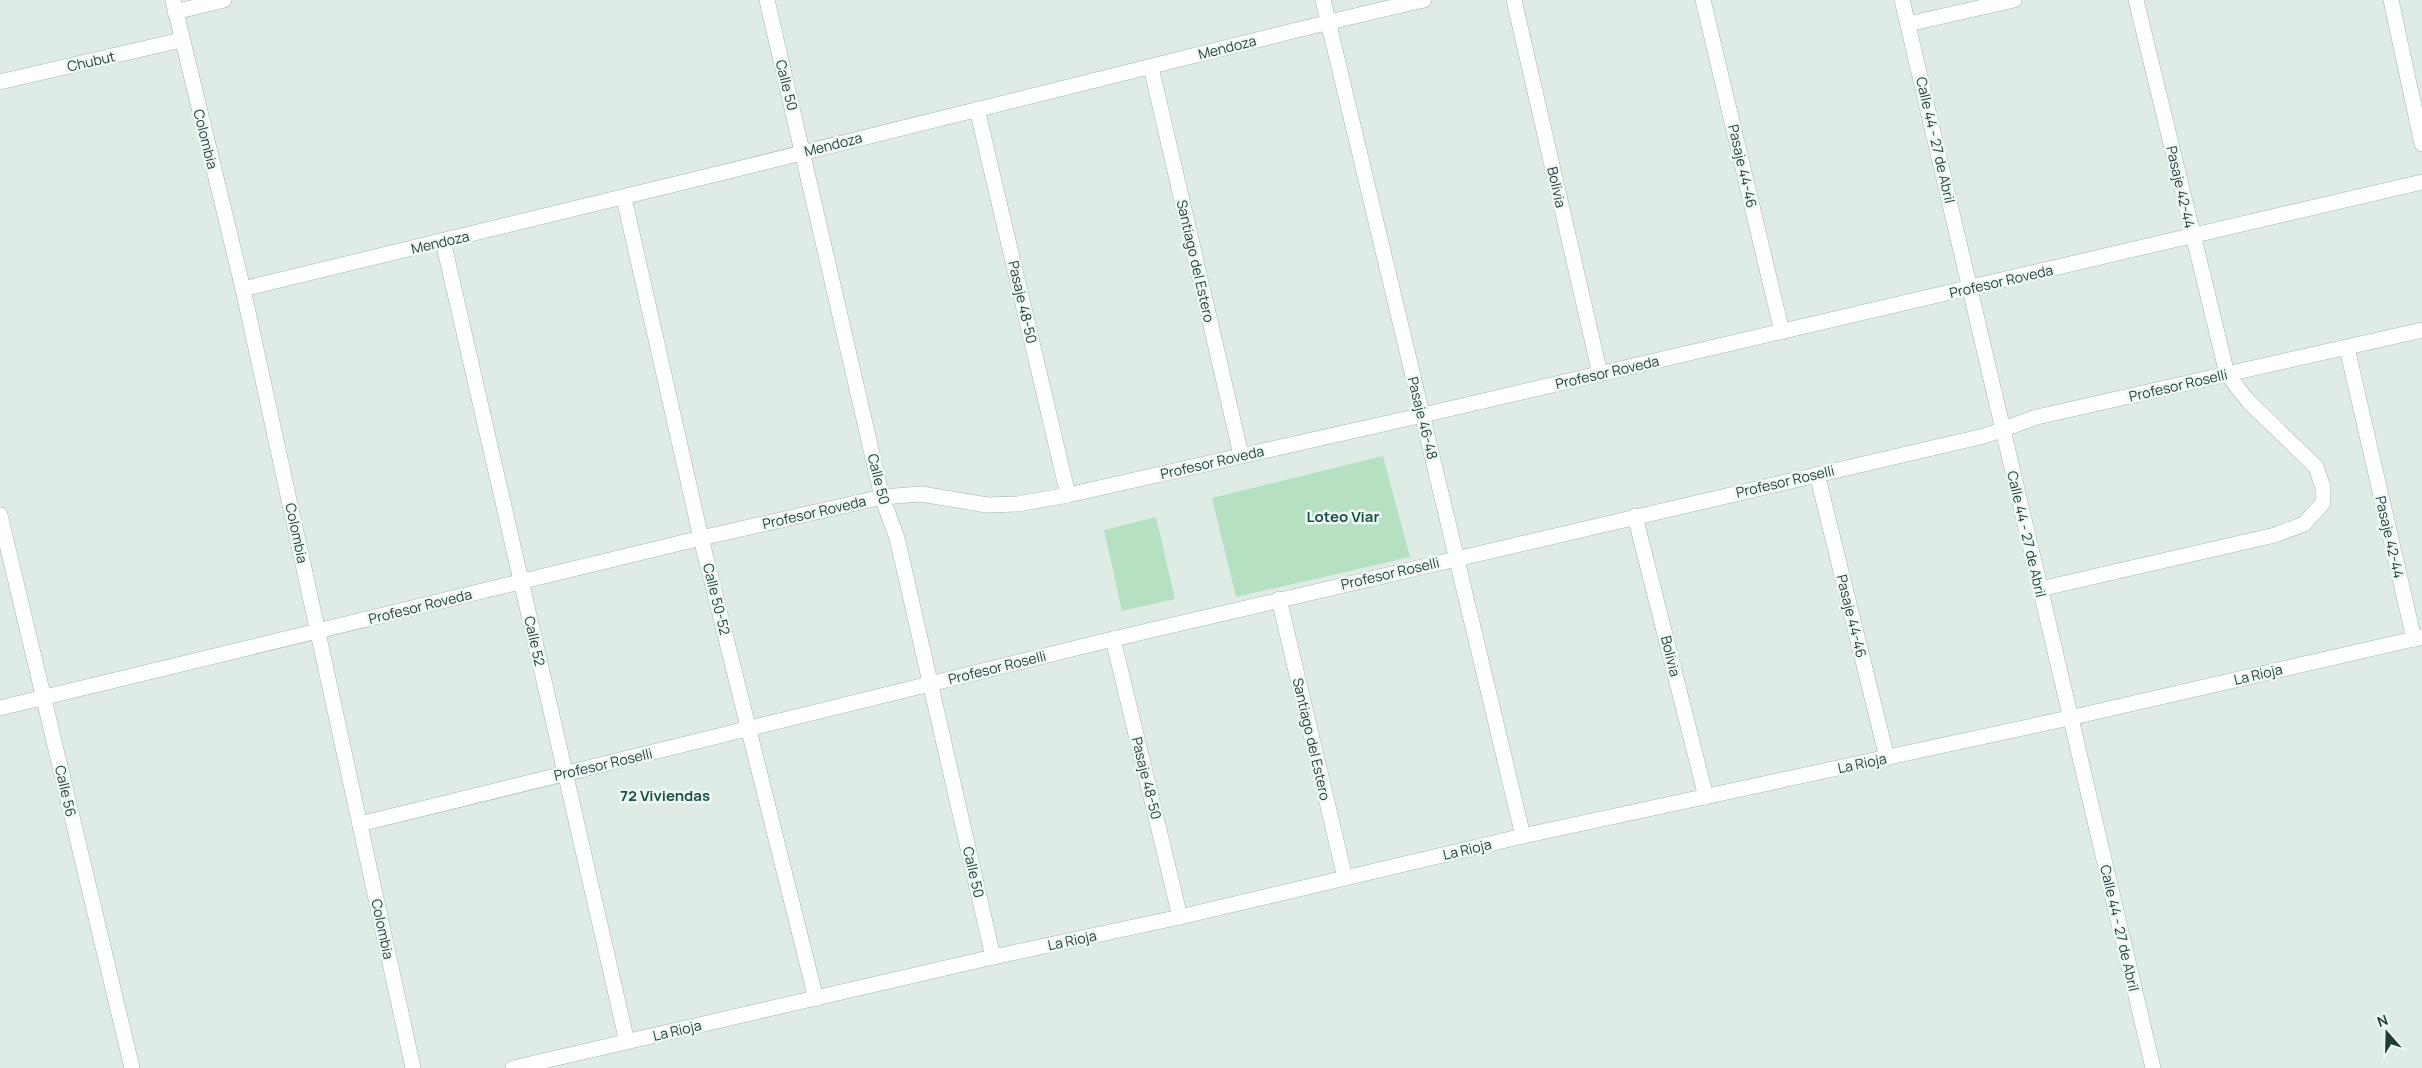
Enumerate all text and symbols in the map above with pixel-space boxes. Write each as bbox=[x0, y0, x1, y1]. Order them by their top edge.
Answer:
street label: Mendoza bbox=[1196, 31, 1258, 63]
street label: Chubut bbox=[65, 46, 117, 76]
street label: Calle 50 bbox=[771, 57, 803, 113]
street label: Calle 44 - 27 de Abril bbox=[1912, 75, 1960, 205]
street label: Colombia bbox=[189, 107, 223, 171]
street label: Pasaje 44-46 bbox=[1724, 122, 1762, 210]
street label: Mendoza bbox=[802, 128, 864, 160]
street label: Pasaje 42-44 bbox=[2162, 144, 2200, 230]
street label: Bolivia bbox=[1543, 165, 1571, 209]
street label: Santiago del Estero bbox=[1173, 198, 1219, 324]
street label: Mendoza bbox=[409, 226, 471, 258]
street label: Pasaje 48-50 bbox=[1004, 259, 1042, 345]
street label: Profesor Roveda bbox=[1947, 260, 2055, 302]
street label: Profesor Roveda bbox=[1553, 351, 1661, 393]
street label: Profesor Roselli bbox=[2127, 364, 2229, 406]
street label: Pasaje 46-48 bbox=[1404, 375, 1442, 461]
street label: Profesor Roveda bbox=[1158, 441, 1266, 483]
street label: Calle 50 bbox=[863, 451, 895, 507]
street label: Profesor Roselli bbox=[1734, 460, 1836, 502]
street label: Calle 44 - 27 de Abril bbox=[2003, 469, 2051, 599]
street label: Profesor Roveda bbox=[760, 491, 868, 533]
street label: Pasaje 42-44 bbox=[2371, 494, 2409, 580]
street label: Colombia bbox=[281, 501, 313, 565]
district label: Loteo Viar bbox=[1307, 506, 1379, 527]
street label: Profesor Roselli bbox=[1339, 552, 1441, 594]
street label: Calle 50-52 bbox=[699, 561, 735, 637]
street label: Pasaje 44-46 bbox=[1833, 572, 1871, 660]
street label: Profesor Roveda bbox=[366, 584, 474, 628]
street label: Calle 52 bbox=[520, 614, 550, 668]
street label: Bolivia bbox=[1657, 634, 1685, 678]
street label: Profesor Roselli bbox=[946, 646, 1048, 688]
street label: La Rioja bbox=[2232, 659, 2284, 689]
street label: Santiago del Estero bbox=[1289, 676, 1335, 802]
street label: Pasaje 48-50 bbox=[1128, 735, 1166, 821]
street label: Profesor Roselli bbox=[552, 743, 654, 785]
street label: La Rioja bbox=[1836, 749, 1888, 777]
street label: Calle 56 bbox=[51, 763, 81, 819]
district label: 72 Viviendas bbox=[620, 785, 710, 806]
street label: La Rioja bbox=[1441, 834, 1493, 864]
street label: Calle 50 bbox=[959, 845, 989, 899]
street label: Calle 44 - 27 de Abril bbox=[2096, 863, 2144, 993]
street label: Colombia bbox=[367, 897, 399, 961]
street label: La Rioja bbox=[1046, 926, 1098, 954]
north arrow bbox=[2362, 1008, 2412, 1058]
text: N bbox=[2374, 1010, 2390, 1031]
street label: La Rioja bbox=[651, 1015, 703, 1045]

